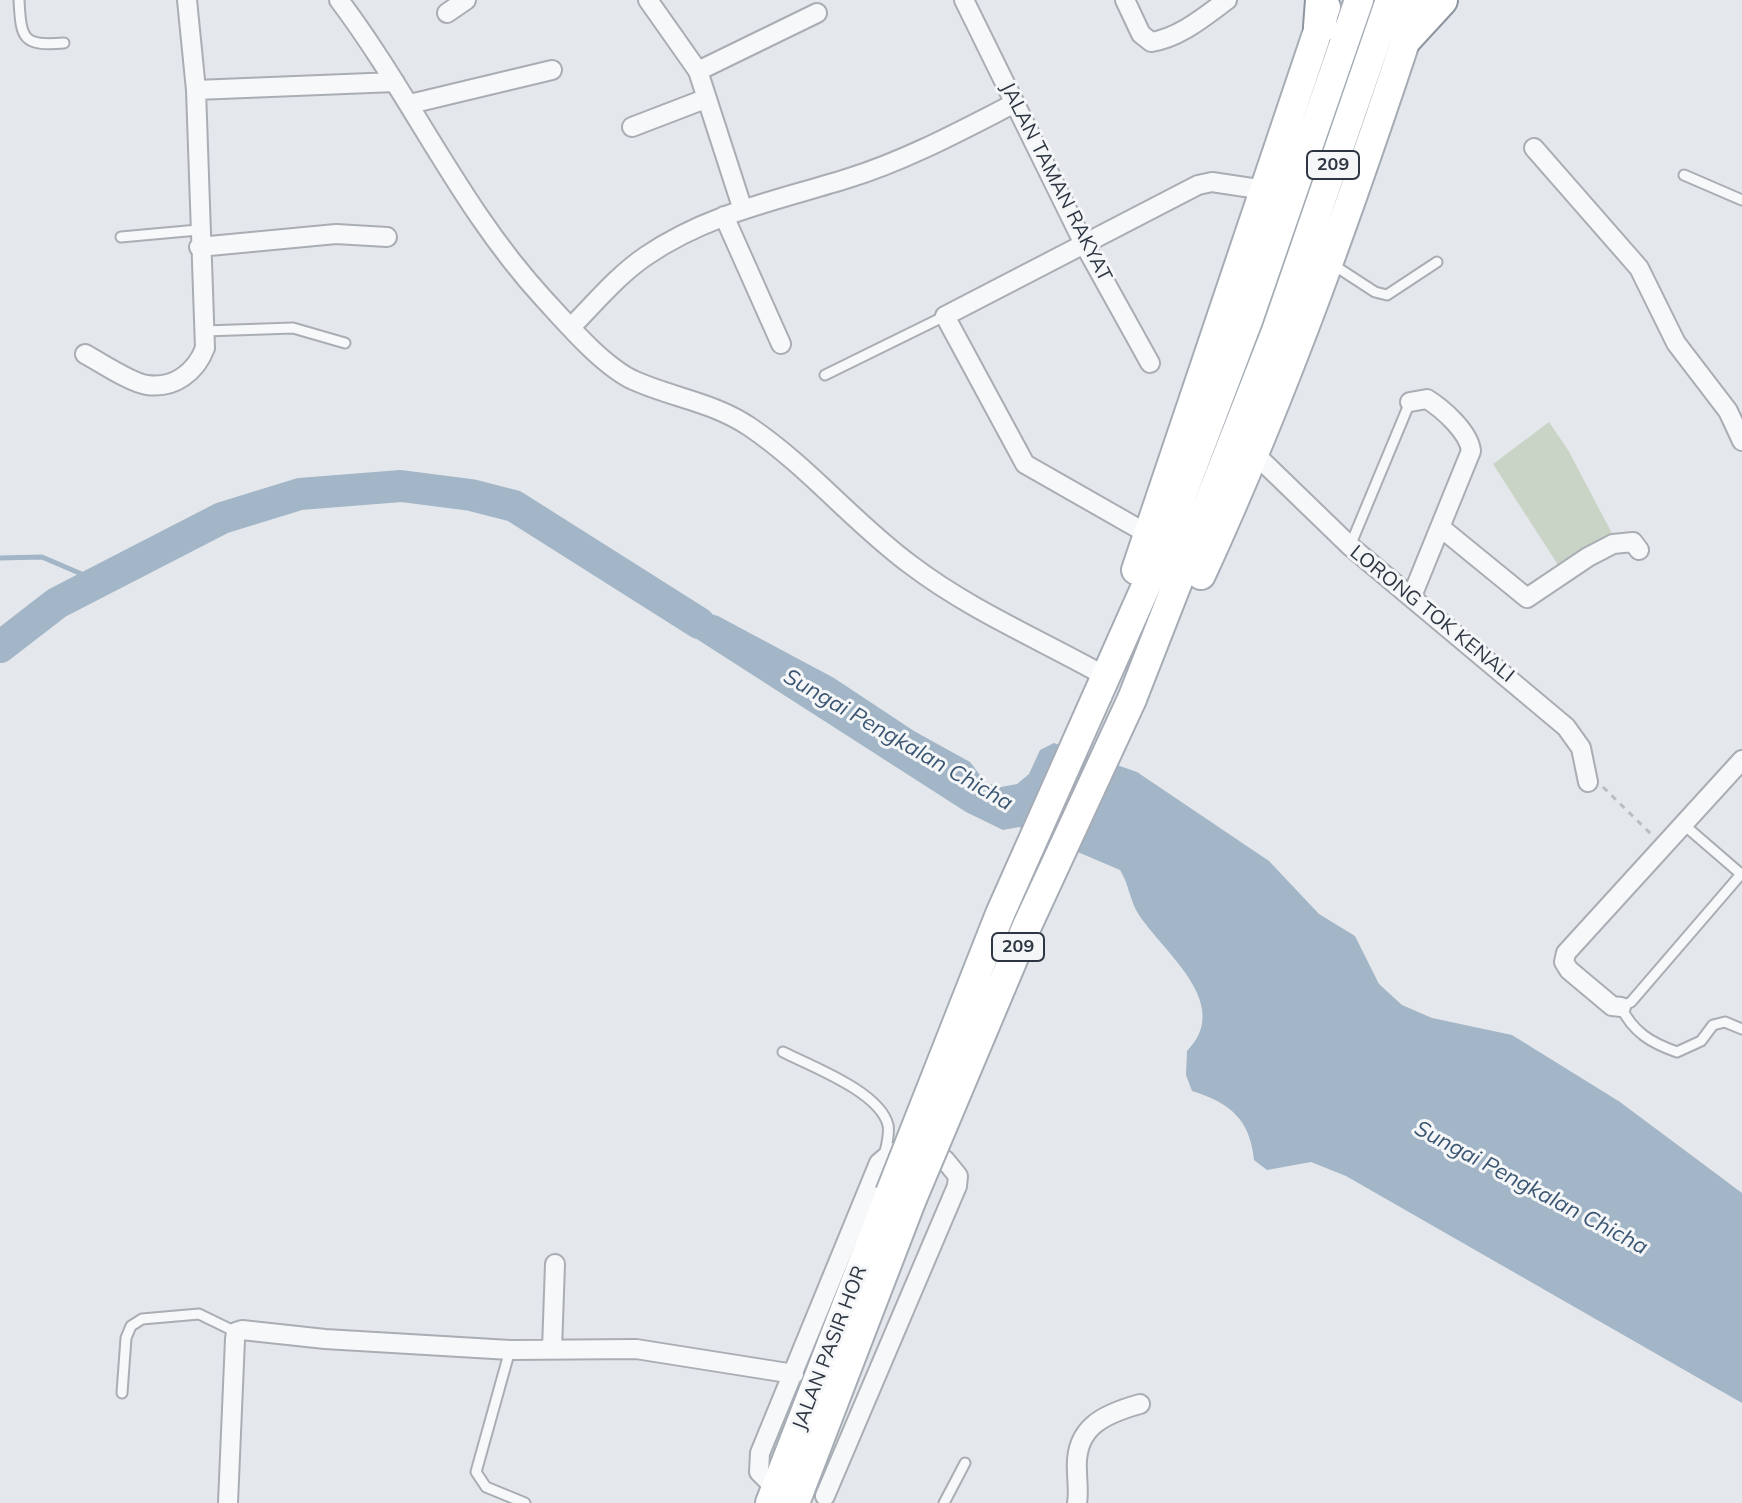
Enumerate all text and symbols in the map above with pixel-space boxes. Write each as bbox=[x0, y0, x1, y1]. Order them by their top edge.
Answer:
street label: JALAN TAMAN RAKYAT bbox=[995, 78, 1117, 286]
road number: 209 bbox=[1307, 151, 1359, 179]
street label: LORONG TOK KENALI bbox=[1345, 540, 1519, 688]
water label: Sungai Pengkalan Chicha bbox=[779, 663, 1017, 817]
road number: 209 bbox=[992, 933, 1044, 961]
water label: Sungai Pengkalan Chicha bbox=[1410, 1115, 1652, 1261]
street label: JALAN PASIR HOR bbox=[788, 1262, 872, 1434]

